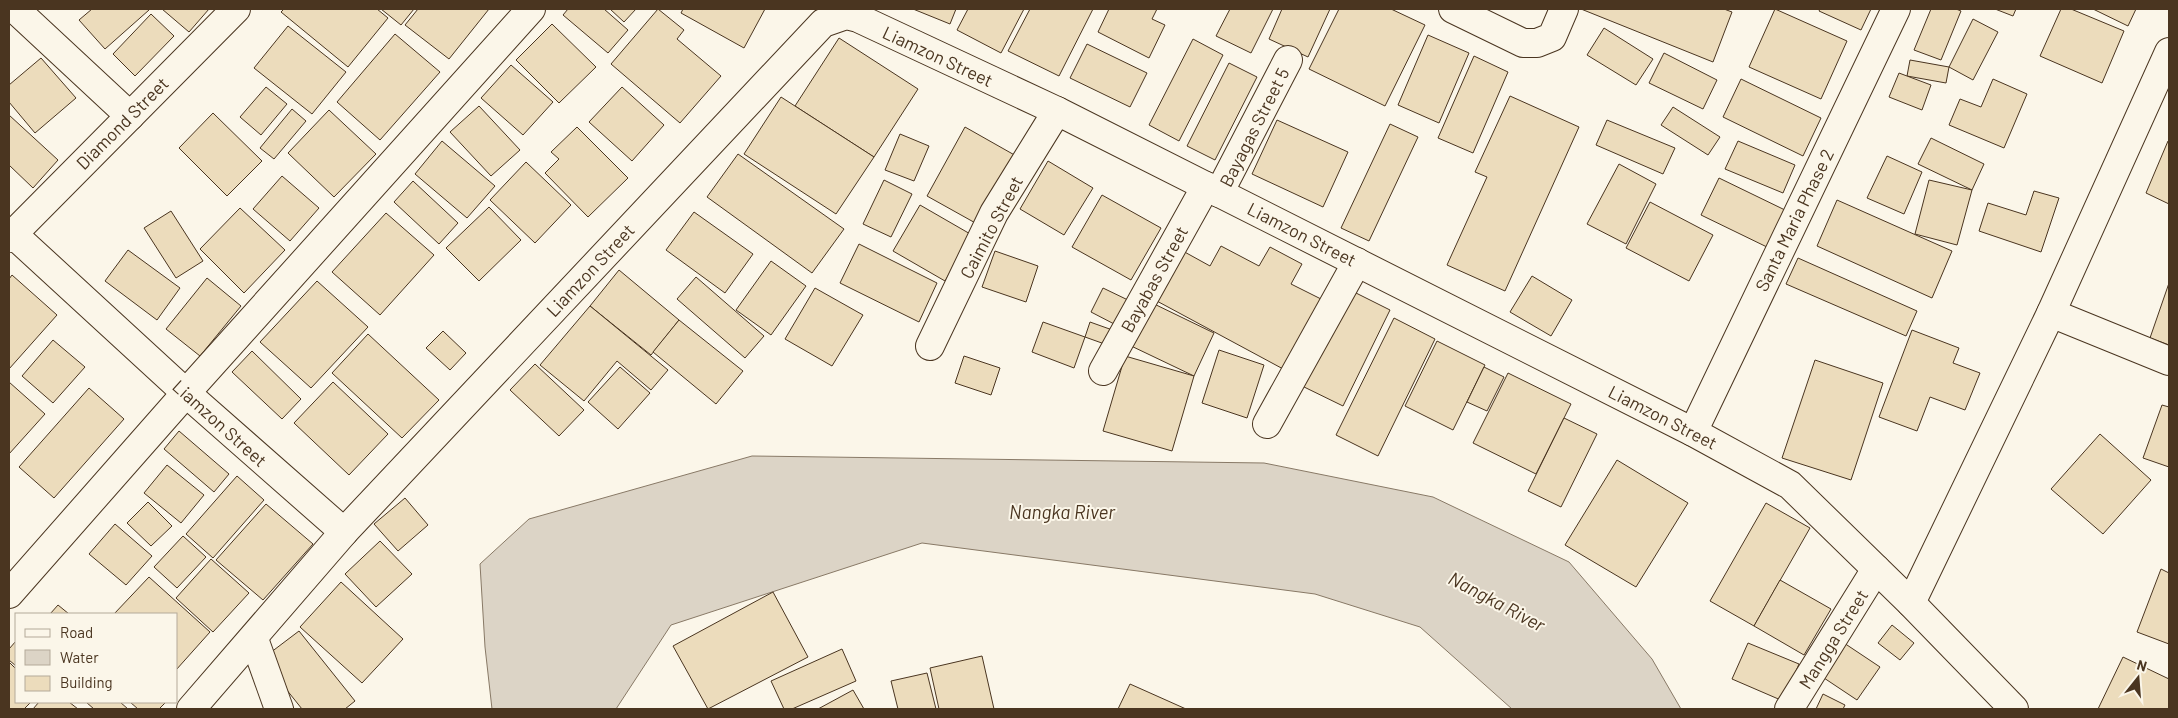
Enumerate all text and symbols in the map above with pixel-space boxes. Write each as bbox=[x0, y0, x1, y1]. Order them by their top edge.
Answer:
street label: Liamzon Street bbox=[879, 21, 997, 91]
street label: Bayagas Street 5 bbox=[1215, 64, 1293, 190]
street label: Diamond Street bbox=[71, 72, 173, 174]
street label: Santa Maria Phase 2 bbox=[1750, 145, 1838, 295]
street label: Caimito Street bbox=[955, 172, 1027, 282]
street label: Liamzon Street bbox=[1244, 197, 1360, 271]
street label: Liamzon Street bbox=[541, 219, 639, 321]
street label: Bayabas Street bbox=[1116, 222, 1192, 336]
street label: Liamzon Street bbox=[168, 375, 272, 471]
street label: Liamzon Street bbox=[1605, 380, 1721, 454]
water label: Nangka River bbox=[1009, 500, 1116, 523]
water label: Nangka River bbox=[1445, 566, 1550, 637]
street label: Mangga Street bbox=[1794, 585, 1872, 693]
legend bbox=[15, 613, 178, 703]
text: Road bbox=[60, 623, 93, 641]
text: Water bbox=[60, 648, 99, 666]
north arrow bbox=[2113, 653, 2163, 703]
text: N bbox=[2135, 656, 2149, 675]
text: Building bbox=[60, 673, 113, 691]

